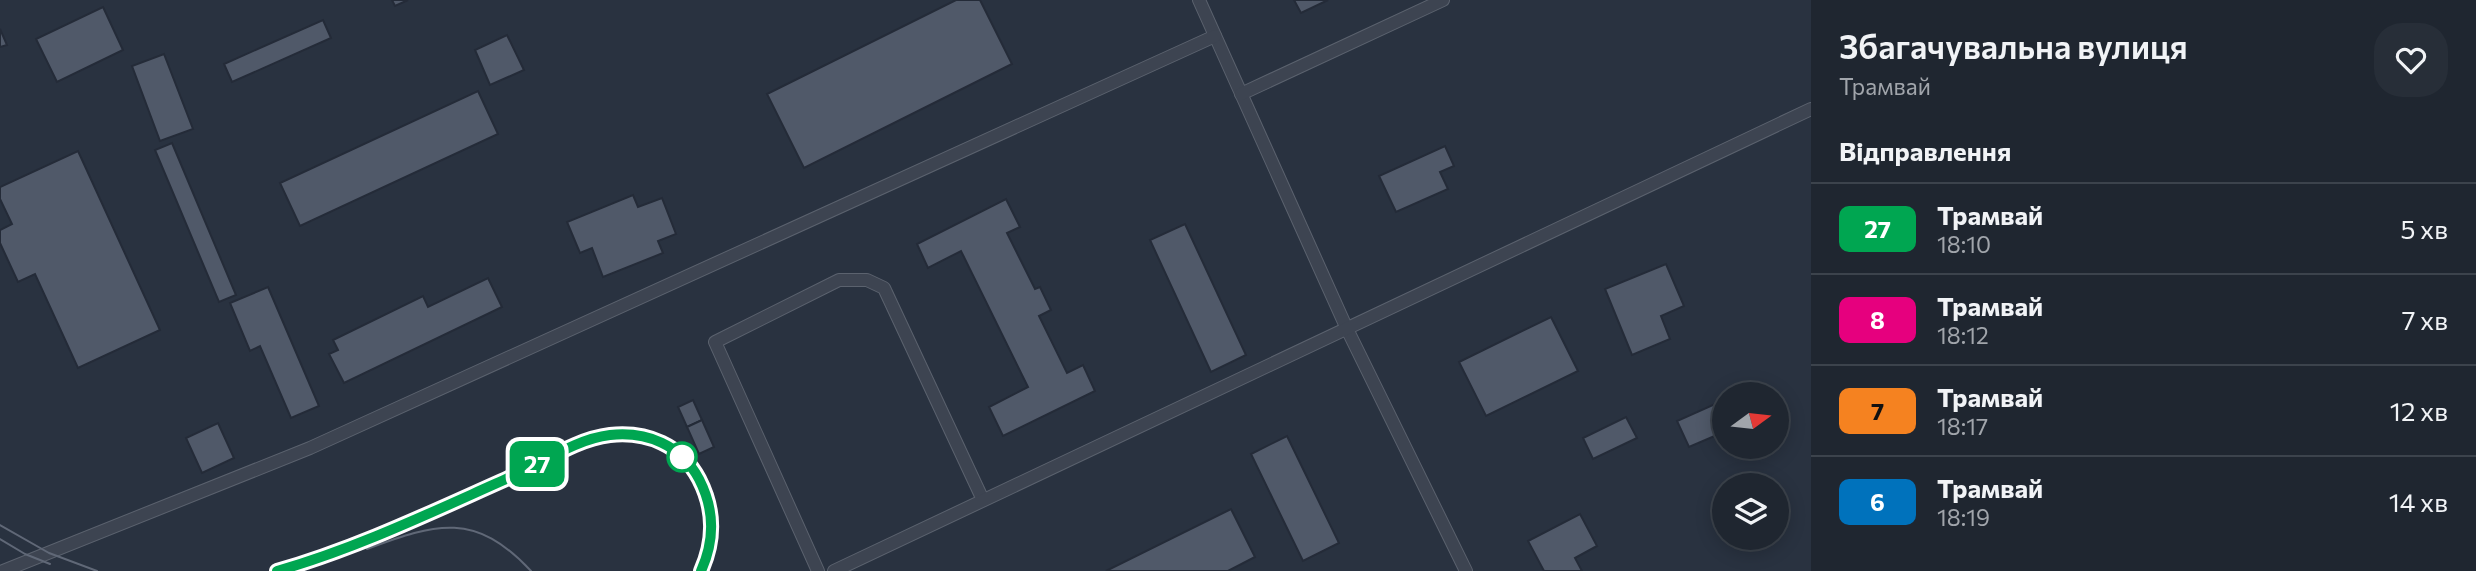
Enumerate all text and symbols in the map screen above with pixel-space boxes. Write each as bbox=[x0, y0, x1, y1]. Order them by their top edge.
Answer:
button: heart bbox=[2374, 23, 2448, 97]
text: Збагачувальна вулиця bbox=[1839, 25, 2188, 66]
text: Трамвай bbox=[1839, 72, 1931, 100]
text: Відправлення bbox=[1839, 135, 2011, 166]
text: Трамвай bbox=[1937, 199, 2043, 230]
text: 5 хв bbox=[2400, 213, 2448, 244]
text: 27 bbox=[1864, 214, 1891, 243]
text: 18:10 bbox=[1937, 230, 1991, 258]
text: Трамвай bbox=[1937, 290, 2043, 321]
text: 7 хв bbox=[2402, 304, 2448, 335]
text: 8 bbox=[1870, 305, 1885, 334]
text: 18:12 bbox=[1937, 321, 1989, 349]
text: Трамвай bbox=[1937, 381, 2043, 412]
north arrow bbox=[1712, 382, 1788, 458]
map controls bbox=[1712, 382, 1789, 550]
text: 12 хв bbox=[2390, 395, 2448, 426]
text: 7 bbox=[1871, 396, 1884, 425]
text: 18:17 bbox=[1937, 412, 1988, 440]
line badge: 27 bbox=[505, 441, 568, 487]
unlabelled marker bbox=[667, 442, 697, 472]
text: 27 bbox=[524, 449, 550, 478]
text: Трамвай bbox=[1937, 472, 2043, 503]
button: layers bbox=[1712, 473, 1789, 550]
text: 14 хв bbox=[2389, 486, 2448, 517]
text: 6 bbox=[1870, 487, 1885, 516]
text: 18:19 bbox=[1937, 503, 1990, 531]

